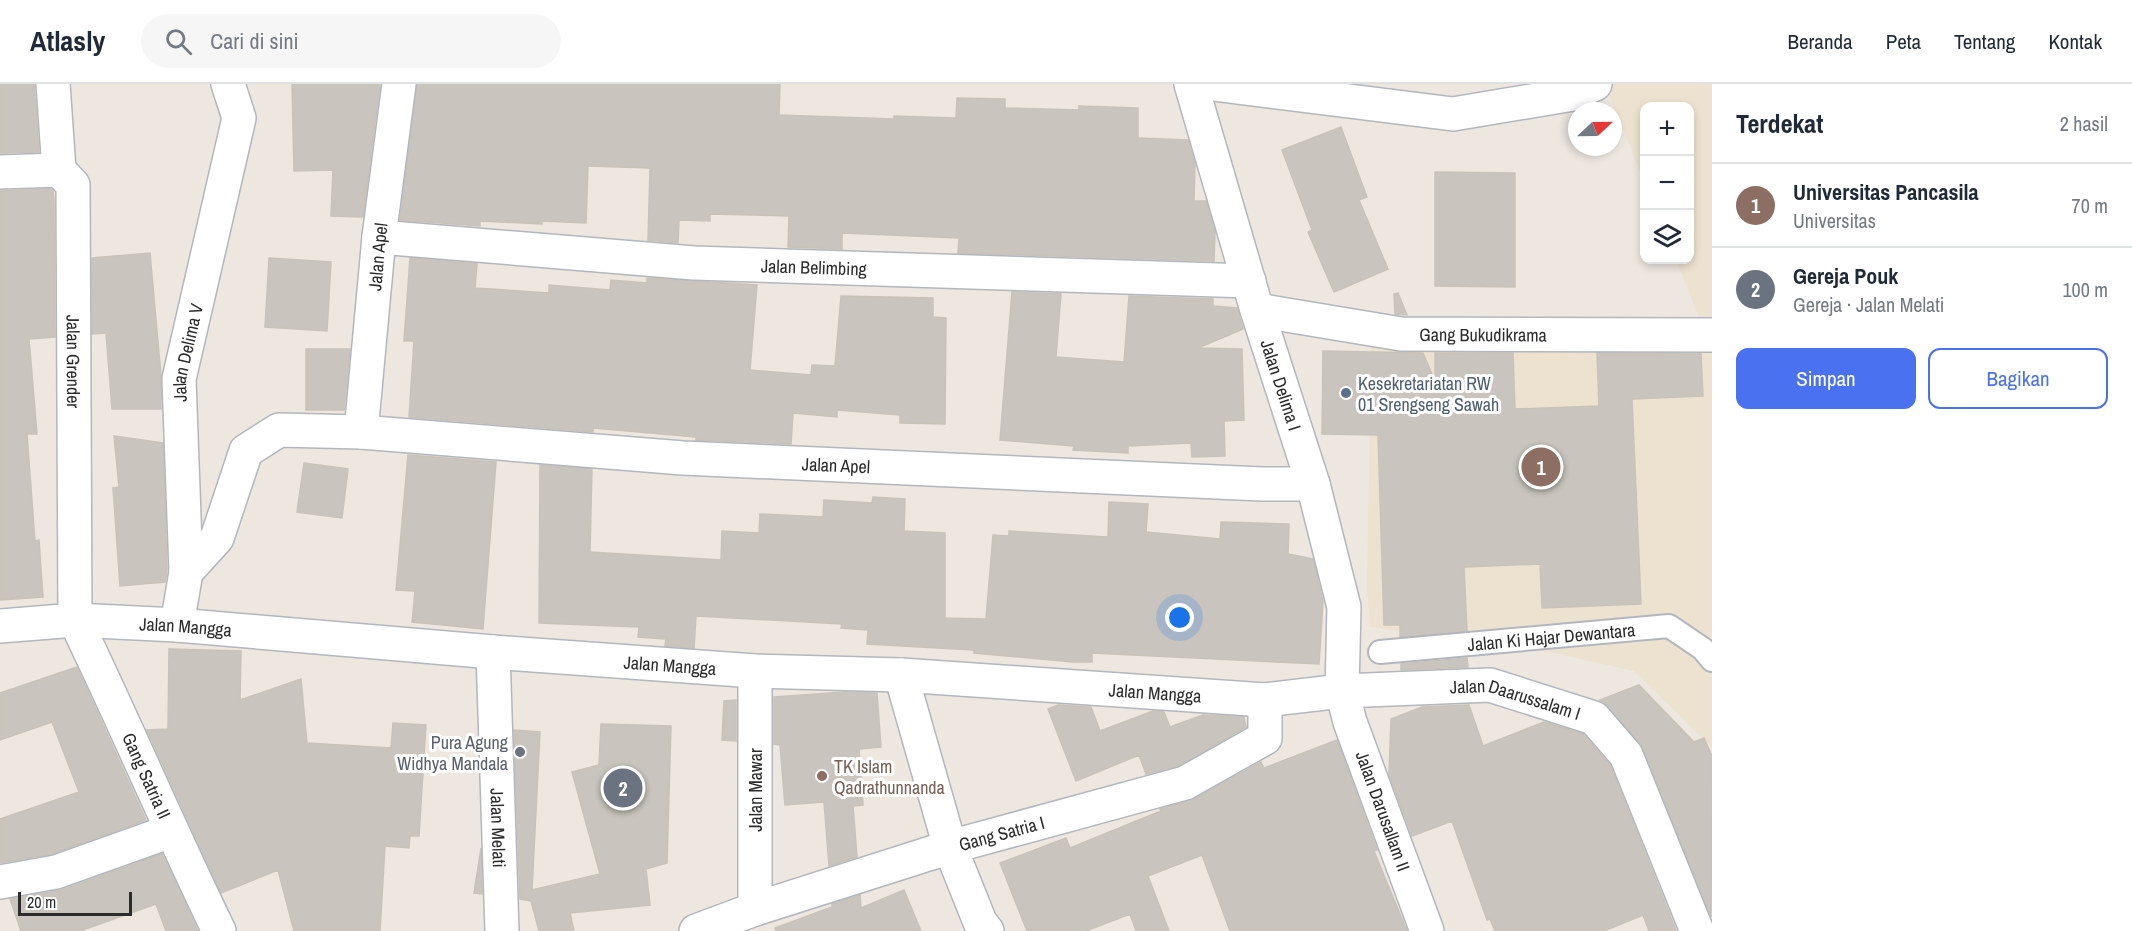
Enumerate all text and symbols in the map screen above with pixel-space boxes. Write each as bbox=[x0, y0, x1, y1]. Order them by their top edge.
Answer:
search box bbox=[141, 14, 561, 68]
text: Atlasly bbox=[30, 22, 105, 60]
icon: search bbox=[162, 25, 195, 58]
text: Cari di sini bbox=[210, 26, 299, 56]
text: Beranda bbox=[1788, 27, 1853, 56]
text: Peta bbox=[1886, 27, 1921, 56]
text: Tentang bbox=[1954, 27, 2015, 56]
text: Kontak bbox=[2048, 27, 2102, 56]
north arrow bbox=[1568, 102, 1622, 156]
map controls bbox=[1640, 102, 1694, 264]
button: + bbox=[1640, 102, 1694, 156]
text: Terdekat bbox=[1736, 106, 1823, 141]
text: 2 hasil bbox=[2060, 110, 2108, 137]
button: − bbox=[1640, 156, 1694, 210]
text: Universitas Pancasila bbox=[1793, 177, 1979, 207]
text: 1 bbox=[1751, 192, 1760, 219]
text: 70 m bbox=[2072, 192, 2108, 219]
text: Universitas bbox=[1793, 207, 1876, 234]
button: layers bbox=[1640, 210, 1694, 264]
street label: Jalan Apel bbox=[362, 221, 393, 292]
street label: Jalan Belimbing bbox=[761, 253, 868, 281]
text: Gereja Pouk bbox=[1793, 261, 1898, 291]
text: 2 bbox=[1751, 276, 1760, 303]
text: 100 m bbox=[2062, 276, 2108, 303]
text: Gereja · Jalan Melati bbox=[1793, 291, 1944, 318]
street label: Jalan Delima V bbox=[166, 301, 209, 402]
street label: Jalan Grender bbox=[61, 315, 87, 408]
street label: Gang Bukudikrama bbox=[1419, 322, 1547, 347]
street label: Jalan Delima I bbox=[1255, 336, 1307, 434]
button: Simpan bbox=[1736, 348, 1916, 409]
button: Bagikan bbox=[1928, 348, 2108, 409]
place label: Kesekretariatan RW 01 Srengseng Sawah bbox=[1358, 371, 1499, 417]
marker: Kesekretariatan RW 01 Srengseng Sawah bbox=[1339, 386, 1353, 400]
pin: 1 bbox=[1522, 444, 1560, 490]
street label: Jalan Apel bbox=[801, 451, 871, 479]
your location bbox=[1165, 603, 1194, 632]
street label: Jalan Mangga bbox=[139, 611, 233, 642]
street label: Jalan Ki Hajar Dewantara bbox=[1466, 617, 1636, 657]
street label: Jalan Mangga bbox=[623, 649, 717, 681]
street label: Jalan Daarussalam I bbox=[1449, 673, 1584, 725]
street label: Jalan Mangga bbox=[1108, 677, 1202, 708]
street label: Gang Satria II bbox=[117, 729, 177, 823]
place label: Pura Agung Widhya Mandala bbox=[397, 730, 509, 776]
marker: Pura Agung Widhya Mandala bbox=[513, 745, 527, 759]
street label: Jalan Darusallam II bbox=[1350, 747, 1416, 875]
street label: Jalan Mawar bbox=[743, 748, 768, 832]
place label: TK Islam Qadrathunnanda bbox=[834, 754, 945, 800]
pin: 2 bbox=[604, 766, 642, 810]
marker: TK Islam Qadrathunnanda bbox=[815, 769, 829, 783]
street label: Jalan Melati bbox=[485, 788, 512, 868]
street label: Gang Satria I bbox=[956, 809, 1047, 857]
scale bar bbox=[18, 889, 132, 916]
text: 20 m bbox=[27, 891, 56, 913]

